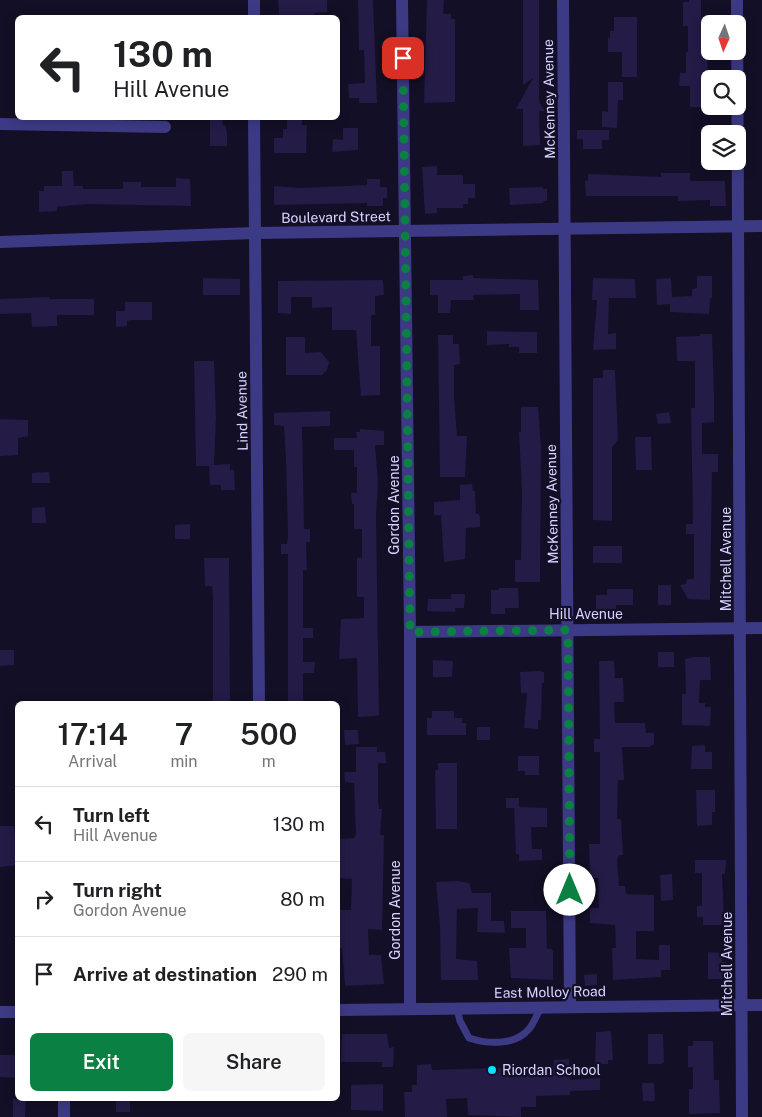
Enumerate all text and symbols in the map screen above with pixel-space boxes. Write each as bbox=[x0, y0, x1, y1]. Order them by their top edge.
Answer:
north arrow bbox=[701, 15, 746, 60]
map controls bbox=[701, 15, 746, 170]
text: 130 m bbox=[113, 34, 213, 75]
icon: left bbox=[30, 35, 95, 100]
pin bbox=[382, 37, 424, 79]
street label: McKenney Avenue bbox=[540, 39, 558, 159]
icon: arrive bbox=[389, 44, 417, 72]
button: search bbox=[701, 70, 746, 115]
text: Hill Avenue bbox=[113, 76, 229, 102]
button: layers bbox=[701, 125, 746, 170]
street label: Boulevard Street bbox=[281, 208, 391, 226]
street label: Lind Avenue bbox=[233, 371, 251, 451]
street label: McKenney Avenue bbox=[543, 444, 561, 564]
street label: Gordon Avenue bbox=[386, 455, 402, 555]
street label: Mitchell Avenue bbox=[718, 507, 734, 611]
street label: Hill Avenue bbox=[549, 606, 623, 622]
text: 17:14 bbox=[58, 716, 128, 752]
text: 7 bbox=[175, 716, 193, 752]
text: 500 bbox=[240, 716, 297, 752]
text: Arrival bbox=[68, 752, 117, 771]
text: min bbox=[170, 752, 198, 771]
text: m bbox=[262, 752, 276, 771]
text: Turn left bbox=[73, 804, 150, 826]
icon: left bbox=[30, 810, 58, 838]
text: 130 m bbox=[273, 813, 325, 835]
text: Hill Avenue bbox=[73, 826, 158, 845]
street label: Gordon Avenue bbox=[387, 860, 403, 960]
position arrow bbox=[543, 863, 595, 915]
text: Turn right bbox=[73, 879, 162, 901]
icon: right bbox=[30, 885, 58, 913]
text: 80 m bbox=[280, 888, 325, 910]
text: Gordon Avenue bbox=[73, 901, 187, 920]
street label: Mitchell Avenue bbox=[719, 912, 735, 1016]
icon: arrive bbox=[30, 960, 58, 988]
text: Arrive at destination bbox=[73, 963, 257, 985]
text: 290 m bbox=[272, 963, 328, 985]
street label: East Molloy Road bbox=[494, 983, 606, 1001]
button: Exit bbox=[30, 1033, 173, 1091]
button: Share bbox=[183, 1033, 325, 1091]
place label: Riordan School bbox=[502, 1062, 601, 1078]
marker: Riordan School bbox=[486, 1064, 498, 1076]

